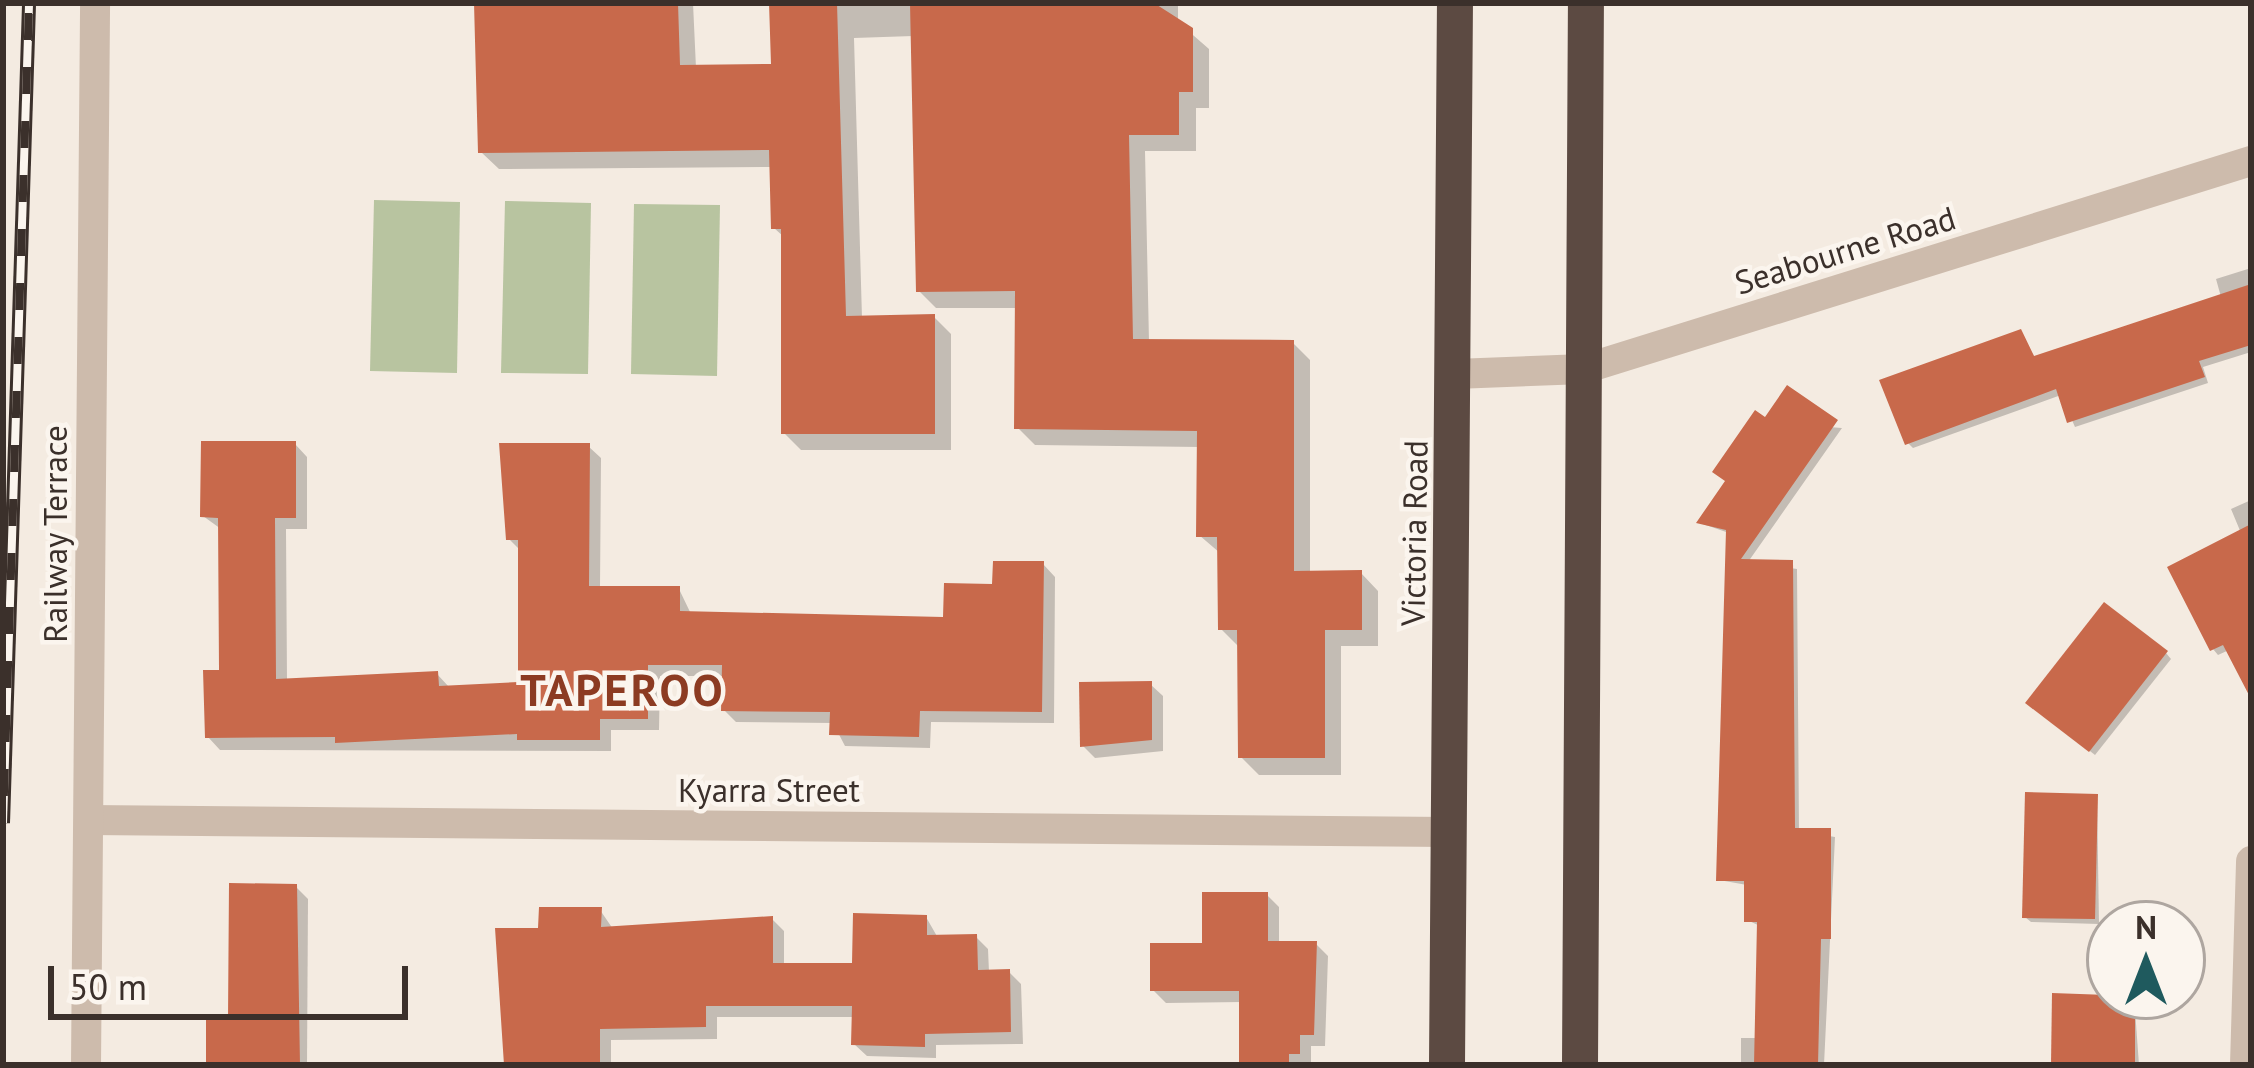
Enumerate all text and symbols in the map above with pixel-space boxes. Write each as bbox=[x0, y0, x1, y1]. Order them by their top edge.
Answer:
street label: Seabourne Road bbox=[1730, 198, 1960, 302]
street label: Railway Terrace bbox=[35, 424, 75, 644]
street label: Victoria Road bbox=[1393, 440, 1435, 626]
district label: TAPEROO bbox=[520, 663, 726, 717]
street label: Kyarra Street bbox=[678, 770, 860, 810]
north arrow bbox=[2086, 900, 2206, 1020]
text: N bbox=[2135, 905, 2157, 948]
scale bar bbox=[54, 942, 414, 1016]
text: 50 m bbox=[69, 963, 147, 1010]

